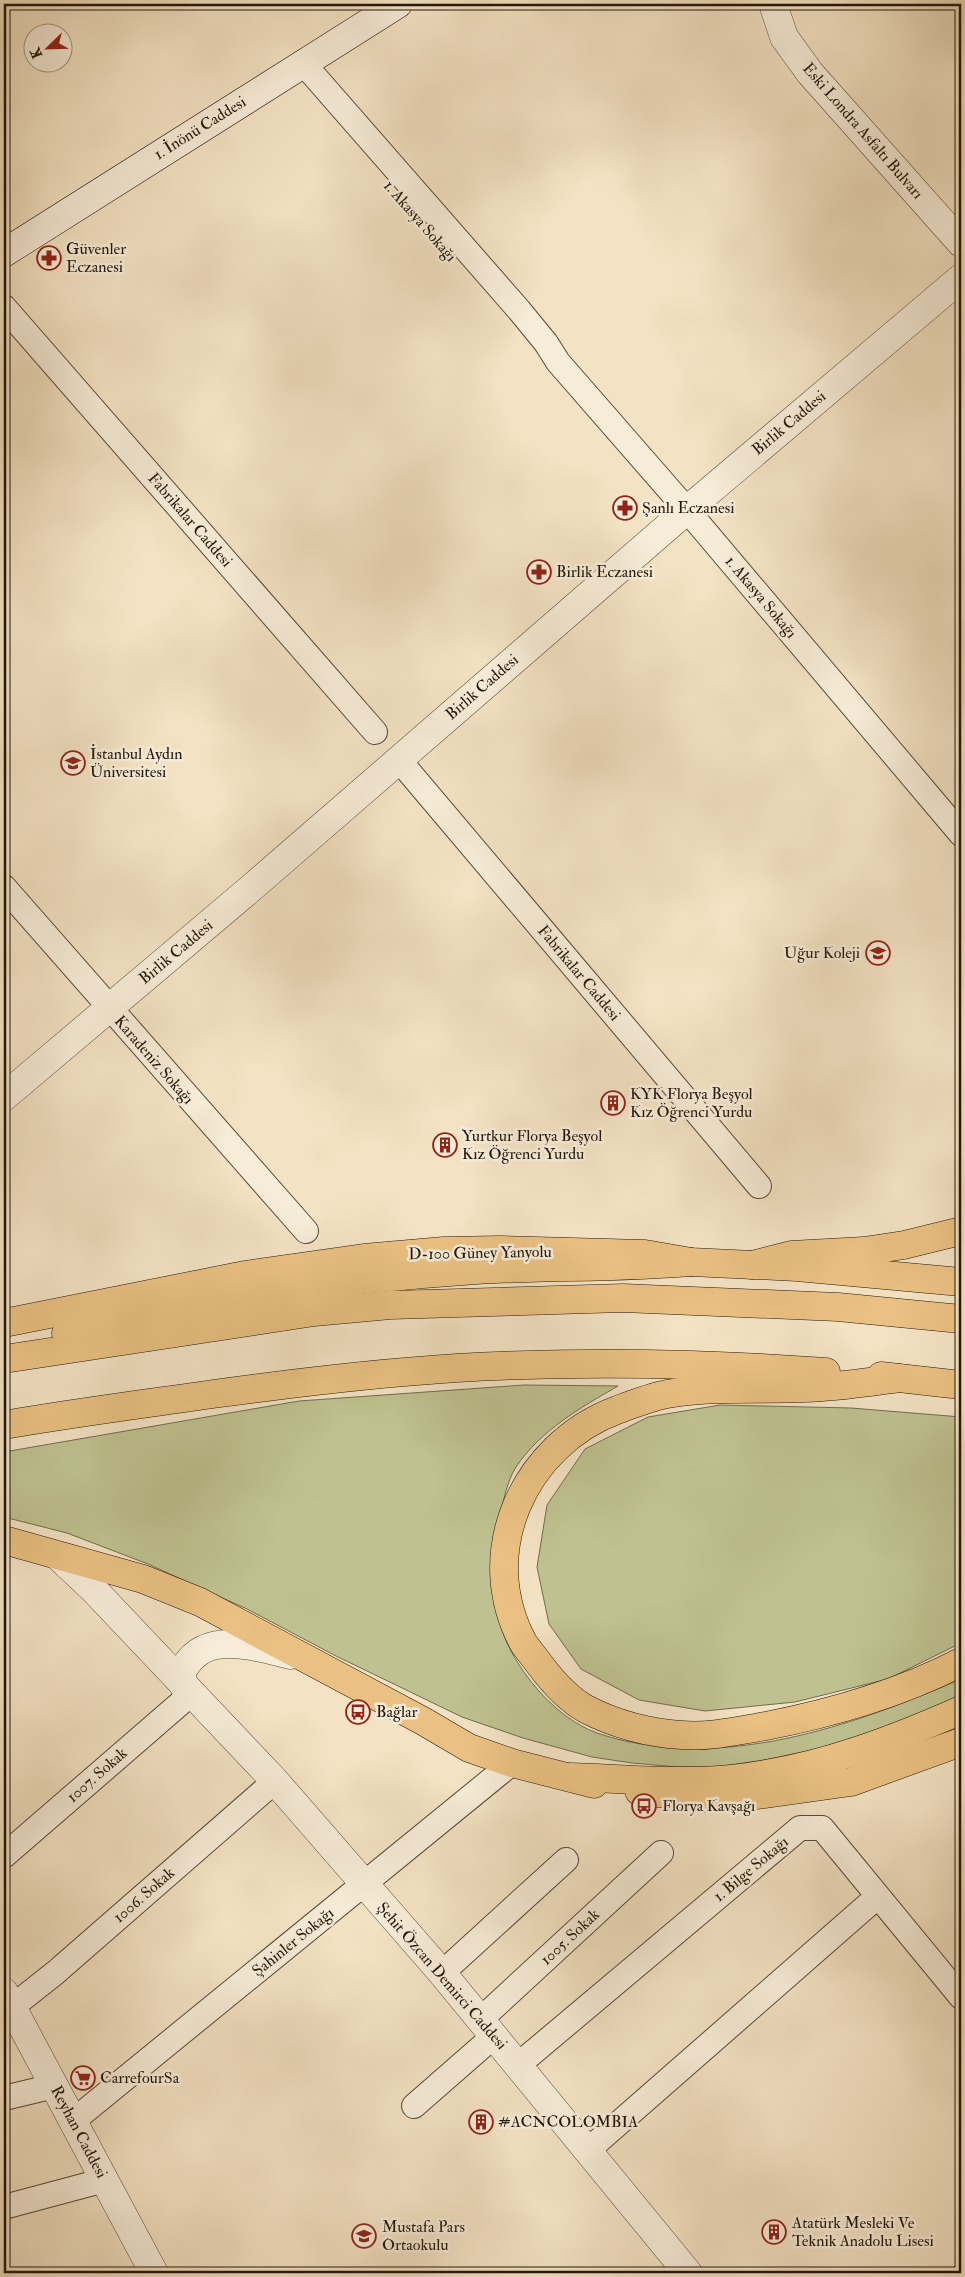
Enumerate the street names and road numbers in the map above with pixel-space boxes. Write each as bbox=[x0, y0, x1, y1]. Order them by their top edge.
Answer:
street label: Eski Londra Asfaltı Bulvarı bbox=[798, 59, 928, 203]
street label: 1. İnönü Caddesi bbox=[150, 92, 250, 164]
street label: 1. Akasya Sokağı bbox=[379, 176, 461, 266]
street label: Birlik Caddesi bbox=[748, 386, 830, 460]
street label: Fabrikalar Caddesi bbox=[144, 469, 236, 571]
street label: 1. Akasya Sokağı bbox=[721, 552, 801, 642]
street label: Birlik Caddesi bbox=[441, 650, 523, 724]
street label: Birlik Caddesi bbox=[135, 915, 217, 989]
street label: Fabrikalar Caddesi bbox=[533, 921, 625, 1025]
street label: Karadeniz Sokağı bbox=[110, 1011, 198, 1109]
street label: D-100 Güney Yanyolu bbox=[408, 1242, 552, 1264]
street label: 1007. Sokak bbox=[63, 1743, 132, 1807]
street label: 1. Bilge Sokağı bbox=[709, 1832, 793, 1906]
street label: 1006. Sokak bbox=[109, 1863, 179, 1927]
street label: Şehit Özcan Demirci Caddesi bbox=[372, 1898, 512, 2054]
street label: Şahinler Sokağı bbox=[248, 1903, 338, 1981]
street label: 1005. Sokak bbox=[536, 1904, 604, 1969]
street label: Reyhan Caddesi bbox=[46, 2082, 112, 2182]

